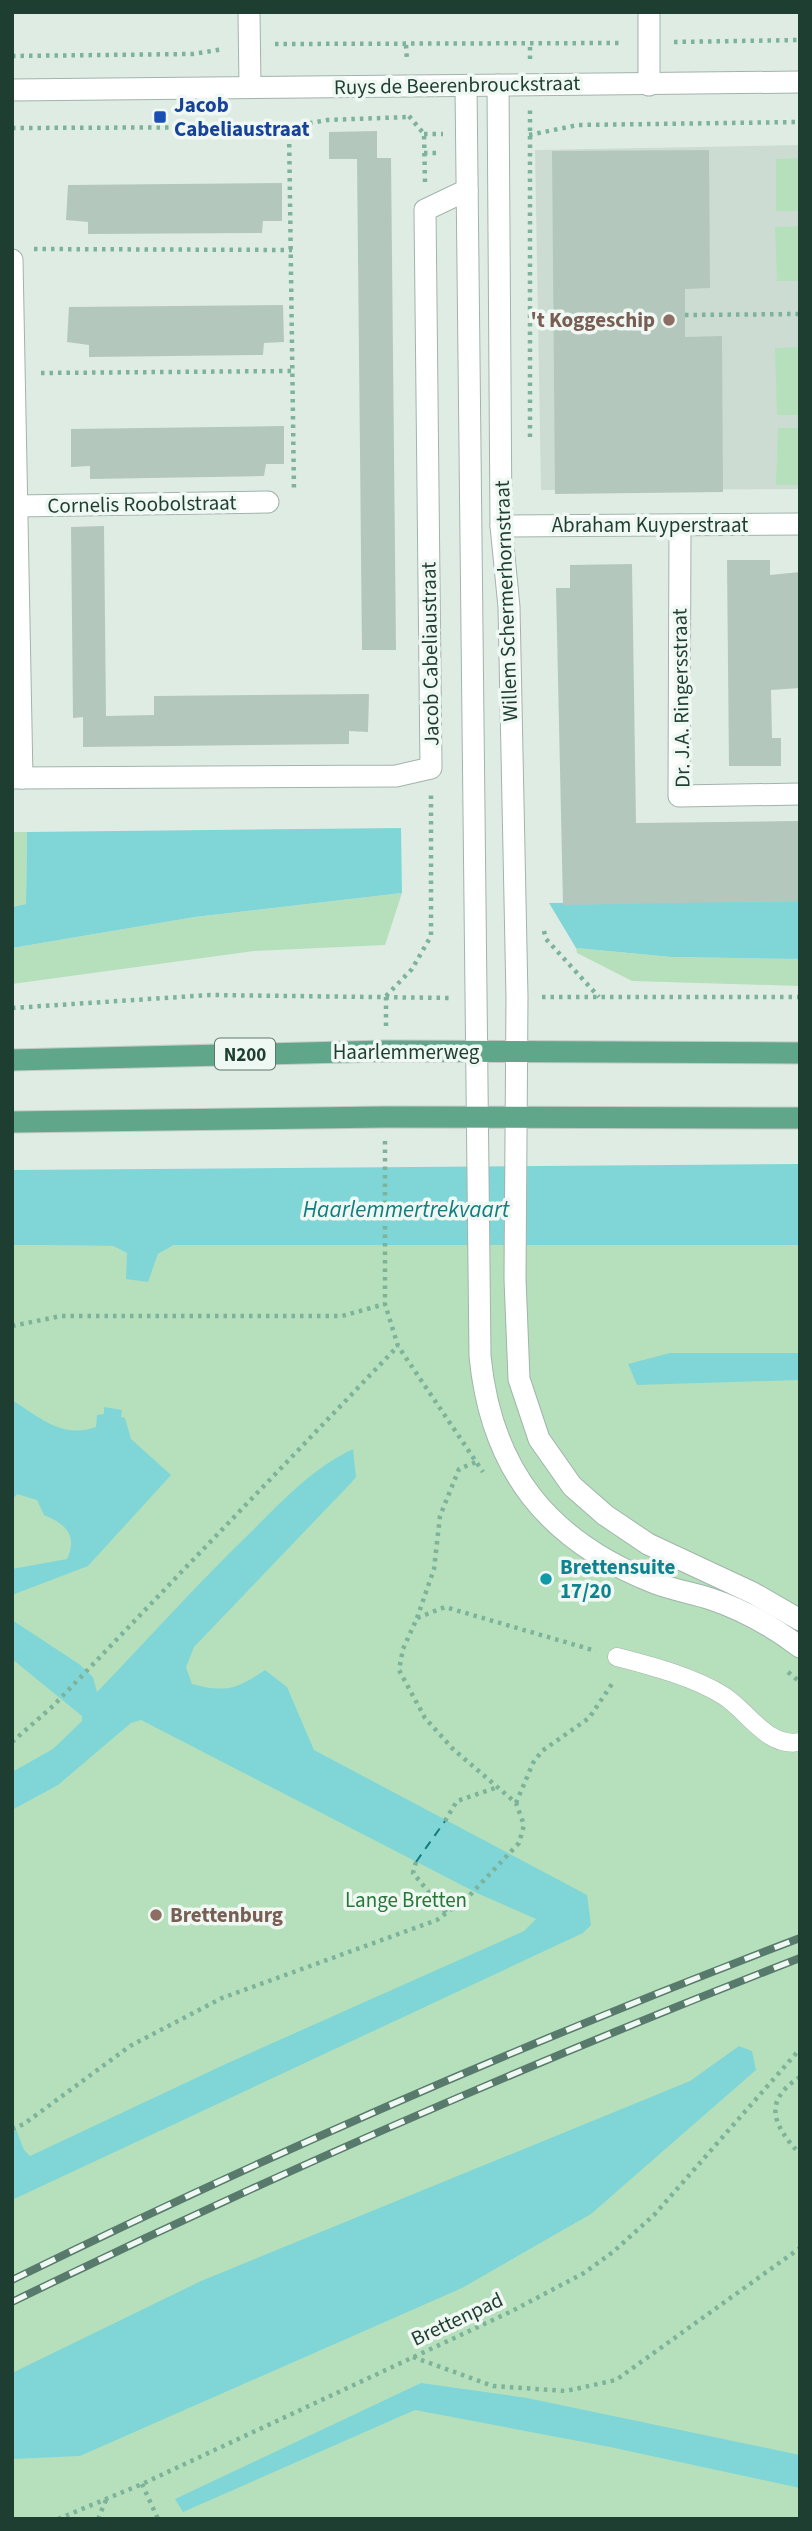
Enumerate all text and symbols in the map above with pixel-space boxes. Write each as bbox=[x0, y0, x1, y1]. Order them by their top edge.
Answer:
street label: Ruys de Beerenbrouckstraat bbox=[334, 68, 580, 102]
place label: Jacob Cabeliaustraat bbox=[174, 90, 309, 144]
marker: Jacob Cabeliaustraat bbox=[152, 109, 168, 125]
place label: 't Koggeschip bbox=[530, 305, 655, 335]
marker: 't Koggeschip bbox=[661, 312, 677, 328]
street label: Willem Schermerhornstraat bbox=[487, 480, 525, 722]
street label: Cornelis Roobolstraat bbox=[47, 487, 237, 521]
street label: Abraham Kuyperstraat bbox=[552, 510, 748, 540]
street label: Jacob Cabeliaustraat bbox=[413, 562, 447, 746]
street label: Dr. J.A. Ringersstraat bbox=[664, 608, 698, 788]
street label: Haarlemmerweg bbox=[333, 1037, 480, 1067]
road number: N200 bbox=[215, 1038, 275, 1070]
water label: Haarlemmertrekvaart bbox=[303, 1193, 510, 1226]
place label: Brettensuite 17/20 bbox=[560, 1552, 675, 1606]
marker: Brettensuite 17/20 bbox=[538, 1571, 554, 1587]
park label: Lange Bretten bbox=[345, 1885, 467, 1915]
place label: Brettenburg bbox=[170, 1900, 283, 1930]
marker: Brettenburg bbox=[148, 1907, 164, 1923]
street label: Brettenpad bbox=[406, 2285, 508, 2353]

